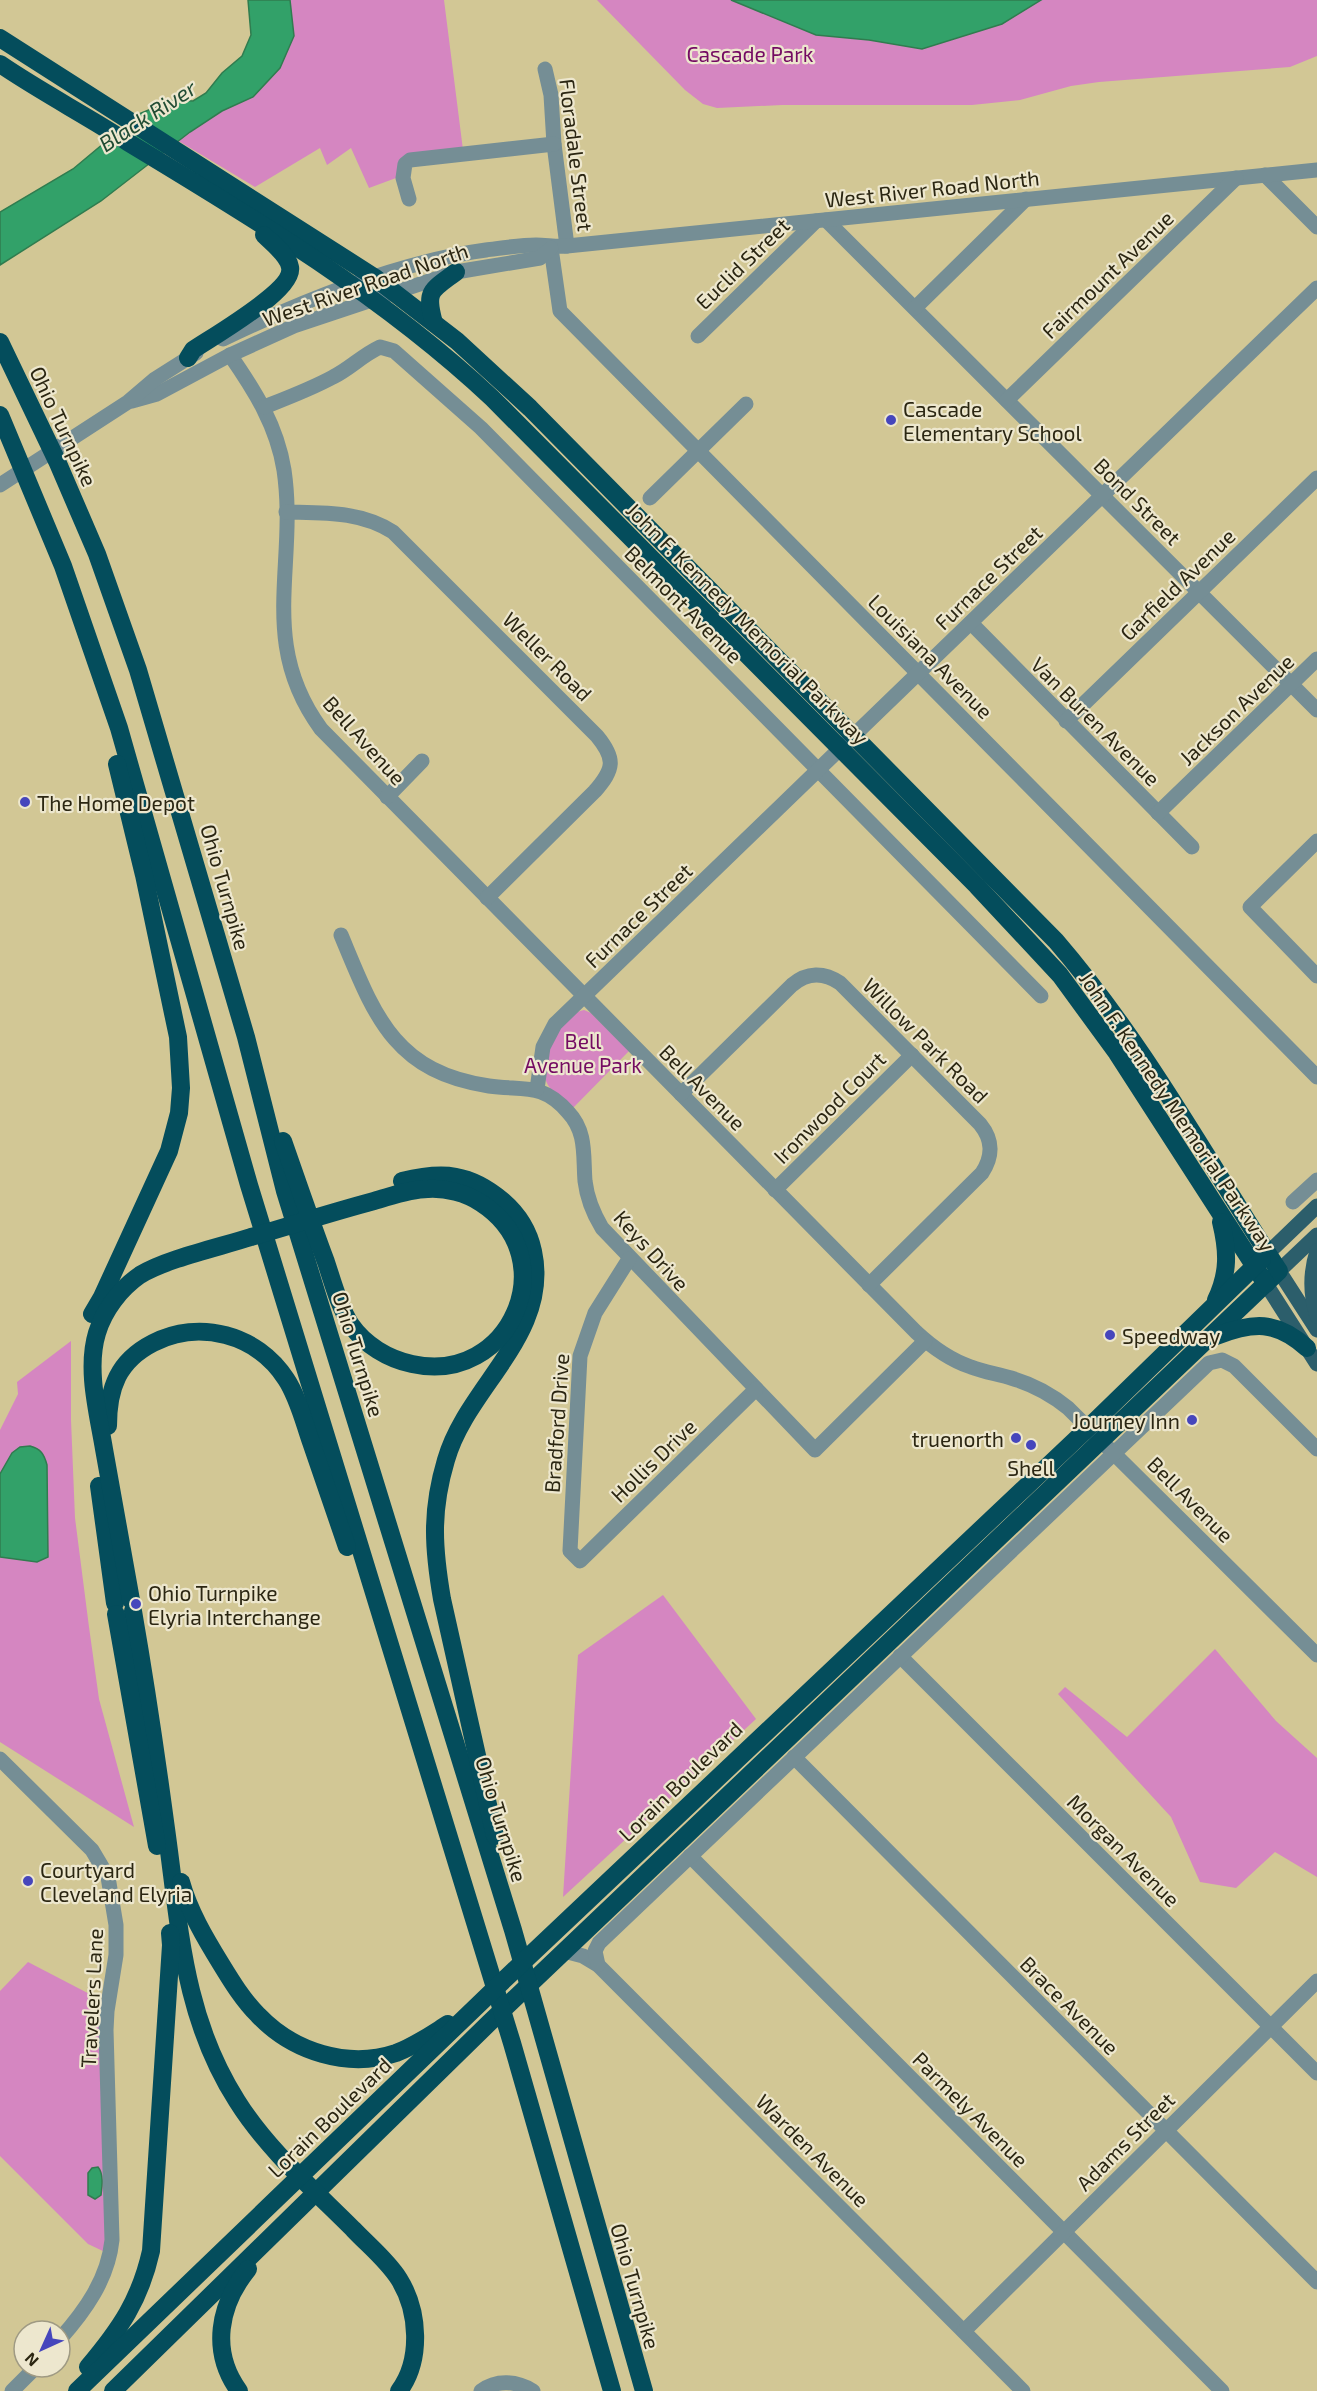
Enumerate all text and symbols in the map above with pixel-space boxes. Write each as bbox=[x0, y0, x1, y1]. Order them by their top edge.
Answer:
park label: Cascade Park bbox=[687, 41, 814, 66]
water label: Black River bbox=[93, 73, 202, 156]
street label: Floradale Street bbox=[555, 77, 599, 233]
street label: West River Road North bbox=[823, 164, 1041, 212]
street label: Fairmount Avenue bbox=[1036, 205, 1178, 343]
street label: Euclid Street bbox=[690, 212, 794, 314]
street label: West River Road North bbox=[259, 237, 471, 331]
street label: Ohio Turnpike bbox=[25, 362, 103, 490]
place label: Cascade Elementary School bbox=[903, 396, 1083, 445]
marker: Cascade Elementary School bbox=[884, 413, 898, 427]
street label: Bond Street bbox=[1089, 452, 1187, 550]
street label: John F. Kennedy Memorial Parkway bbox=[622, 497, 874, 749]
street label: Furnace Street bbox=[929, 520, 1047, 634]
street label: Garfield Avenue bbox=[1114, 523, 1240, 645]
street label: Belmont Avenue bbox=[620, 540, 748, 668]
street label: Louisiana Avenue bbox=[864, 589, 998, 723]
street label: Weller Road bbox=[498, 606, 598, 706]
street label: Jackson Avenue bbox=[1174, 648, 1298, 770]
street label: Van Buren Avenue bbox=[1026, 651, 1166, 791]
street label: Bell Avenue bbox=[319, 690, 411, 790]
place label: The Home Depot bbox=[37, 790, 195, 815]
marker: The Home Depot bbox=[18, 795, 32, 809]
street label: Ohio Turnpike bbox=[196, 821, 256, 953]
street label: Furnace Street bbox=[579, 858, 697, 972]
street label: John F. Kennedy Memorial Parkway bbox=[1075, 966, 1281, 1256]
street label: Willow Park Road bbox=[858, 972, 994, 1108]
park label: Bell Avenue Park bbox=[524, 1028, 642, 1077]
street label: Bell Avenue bbox=[655, 1039, 751, 1135]
street label: Ironwood Court bbox=[768, 1046, 890, 1168]
street label: Keys Drive bbox=[609, 1205, 695, 1295]
street label: Ohio Turnpike bbox=[328, 1288, 390, 1420]
place label: Speedway bbox=[1122, 1323, 1220, 1348]
marker: Speedway bbox=[1103, 1328, 1117, 1342]
street label: Bradford Drive bbox=[539, 1353, 573, 1493]
place label: Journey Inn bbox=[1072, 1408, 1180, 1433]
street label: Hollis Drive bbox=[605, 1413, 701, 1507]
marker: Journey Inn bbox=[1185, 1413, 1199, 1427]
place label: truenorth bbox=[912, 1426, 1004, 1451]
marker: truenorth bbox=[1009, 1431, 1023, 1445]
marker: Shell bbox=[1024, 1438, 1038, 1452]
street label: Bell Avenue bbox=[1143, 1451, 1239, 1547]
place label: Shell bbox=[1007, 1455, 1056, 1480]
place label: Ohio Turnpike Elyria Interchange bbox=[148, 1580, 321, 1629]
marker: Ohio Turnpike Elyria Interchange bbox=[129, 1597, 143, 1611]
street label: Lorain Boulevard bbox=[613, 1716, 747, 1846]
street label: Ohio Turnpike bbox=[471, 1753, 533, 1885]
street label: Morgan Avenue bbox=[1063, 1789, 1185, 1911]
place label: Courtyard Cleveland Elyria bbox=[40, 1857, 192, 1906]
marker: Courtyard Cleveland Elyria bbox=[21, 1874, 35, 1888]
street label: Travelers Lane bbox=[75, 1928, 107, 2068]
street label: Brace Avenue bbox=[1016, 1951, 1124, 2059]
street label: Parmely Avenue bbox=[908, 2046, 1034, 2172]
street label: Lorain Boulevard bbox=[262, 2052, 396, 2182]
street label: Adams Street bbox=[1071, 2087, 1179, 2195]
street label: Warden Avenue bbox=[751, 2088, 875, 2212]
street label: Ohio Turnpike bbox=[606, 2220, 666, 2352]
north arrow bbox=[12, 2319, 72, 2379]
text: N bbox=[20, 2349, 42, 2371]

